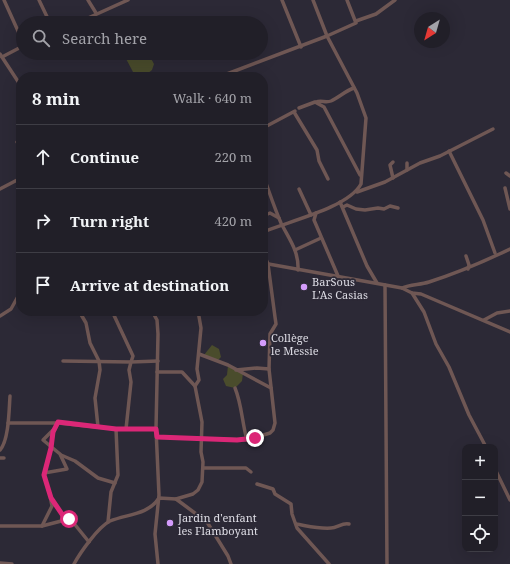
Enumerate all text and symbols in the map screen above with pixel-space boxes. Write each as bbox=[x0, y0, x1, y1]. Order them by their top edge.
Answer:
north arrow bbox=[414, 12, 450, 48]
search box bbox=[16, 16, 268, 60]
icon: search bbox=[30, 27, 52, 49]
text: Search here bbox=[62, 28, 147, 48]
text: 8 min bbox=[32, 87, 80, 110]
text: Walk · 640 m bbox=[173, 89, 252, 107]
icon: ahead bbox=[32, 146, 54, 168]
text: Continue bbox=[70, 147, 139, 167]
text: 220 m bbox=[215, 148, 252, 166]
icon: right bbox=[32, 210, 54, 232]
text: Turn right bbox=[70, 211, 149, 231]
text: 420 m bbox=[215, 212, 252, 230]
icon: arrive bbox=[32, 274, 54, 296]
place label: BarSous L'As Casias bbox=[312, 274, 368, 302]
text: Arrive at destination bbox=[70, 275, 229, 295]
marker: BarSous L'As Casias bbox=[299, 282, 309, 292]
place label: Collège le Messie bbox=[271, 330, 319, 358]
marker: Collège le Messie bbox=[258, 338, 268, 348]
route end bbox=[246, 429, 264, 447]
map controls bbox=[462, 444, 498, 552]
button: + bbox=[462, 444, 498, 480]
button: − bbox=[462, 480, 498, 516]
route start bbox=[60, 510, 78, 528]
place label: Jardin d'enfant les Flamboyant bbox=[177, 510, 258, 538]
button: locate bbox=[462, 516, 498, 552]
marker: Jardin d'enfant les Flamboyant bbox=[165, 518, 175, 528]

